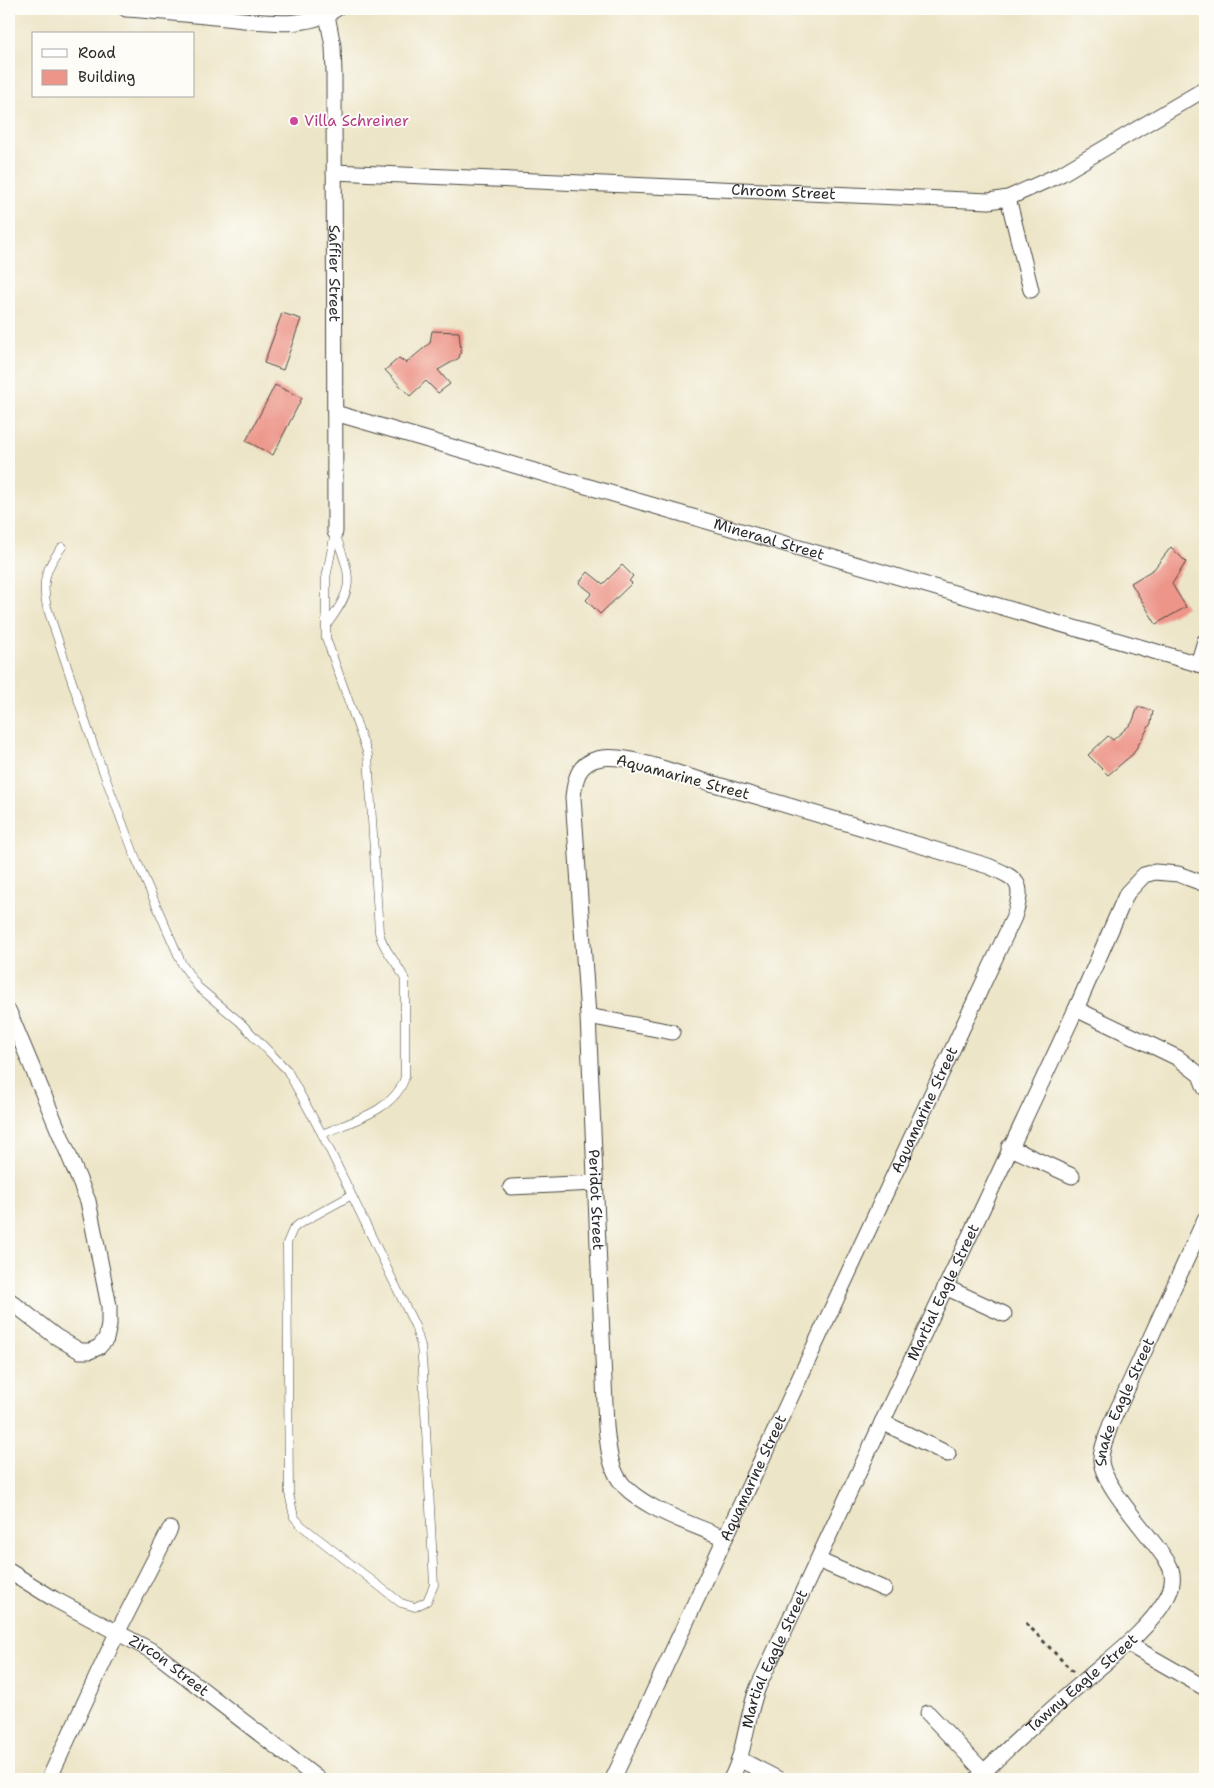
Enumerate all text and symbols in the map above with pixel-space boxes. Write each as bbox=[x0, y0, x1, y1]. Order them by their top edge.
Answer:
legend bbox=[32, 32, 195, 98]
text: Road bbox=[78, 43, 116, 63]
text: Building bbox=[78, 67, 135, 87]
place label: Villa Schreiner bbox=[304, 111, 409, 131]
marker: Villa Schreiner bbox=[288, 115, 300, 127]
street label: Chroom Street bbox=[731, 180, 836, 204]
street label: Saffier Street bbox=[324, 225, 345, 322]
street label: Mineraal Street bbox=[711, 514, 827, 565]
street label: Aquamarine Street bbox=[614, 750, 752, 804]
street label: Aquamarine Street bbox=[886, 1043, 962, 1176]
street label: Peridot Street bbox=[584, 1149, 608, 1251]
street label: Martial Eagle Street bbox=[902, 1221, 984, 1364]
street label: Snake Eagle Street bbox=[1091, 1335, 1159, 1468]
street label: Aquamarine Street bbox=[715, 1412, 791, 1544]
street label: Martial Eagle Street bbox=[737, 1586, 812, 1730]
street label: Tawny Eagle Street bbox=[1022, 1629, 1142, 1737]
street label: Zircon Street bbox=[125, 1630, 213, 1701]

